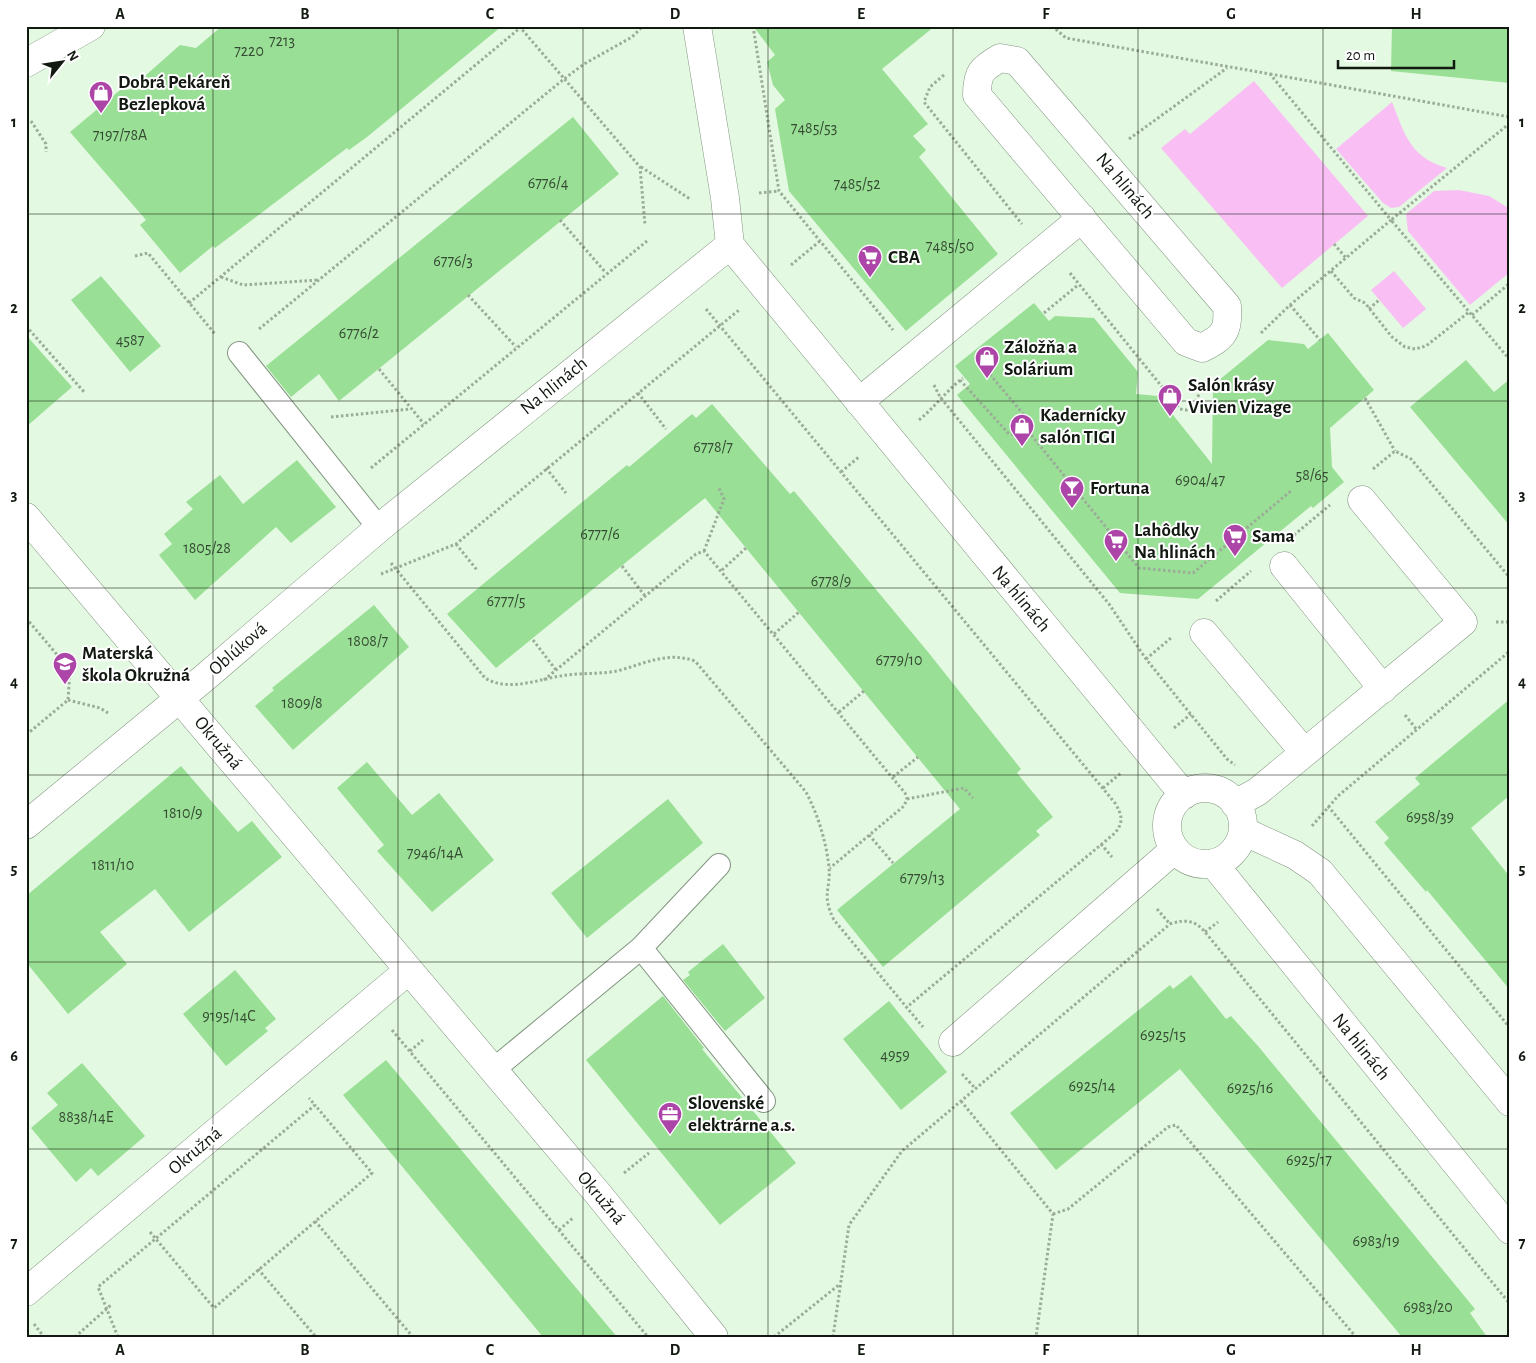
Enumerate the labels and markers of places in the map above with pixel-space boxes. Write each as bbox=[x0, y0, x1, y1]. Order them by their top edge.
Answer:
place label: Dobrá Pekáreň Bezlepková bbox=[118, 73, 231, 114]
shop icon: Dobrá Pekáreň Bezlepková bbox=[88, 80, 114, 114]
supermarket icon: CBA bbox=[857, 244, 883, 278]
place label: CBA bbox=[888, 248, 921, 267]
place label: Záložňa a Solárium bbox=[1004, 338, 1077, 379]
shop icon: Záložňa a Solárium bbox=[974, 345, 1000, 379]
place label: Salón krásy Vivien Vizage bbox=[1188, 376, 1291, 417]
shop icon: Salón krásy Vivien Vizage bbox=[1157, 383, 1183, 417]
place label: Kadernícky salón TIGI bbox=[1040, 406, 1126, 447]
shop icon: Kadernícky salón TIGI bbox=[1009, 413, 1035, 447]
bar icon: Fortuna bbox=[1059, 475, 1085, 509]
place label: Fortuna bbox=[1090, 479, 1150, 498]
place label: Lahôdky Na hlinách bbox=[1134, 521, 1216, 562]
supermarket icon: Sama bbox=[1222, 523, 1248, 557]
place label: Sama bbox=[1252, 527, 1295, 546]
supermarket icon: Lahôdky Na hlinách bbox=[1103, 528, 1129, 562]
place label: Materská škola Okružná bbox=[82, 644, 190, 685]
school or university icon: Materská škola Okružná bbox=[52, 651, 78, 685]
place label: Slovenské elektrárne a.s. bbox=[688, 1094, 795, 1135]
office icon: Slovenské elektrárne a.s. bbox=[657, 1101, 683, 1135]

